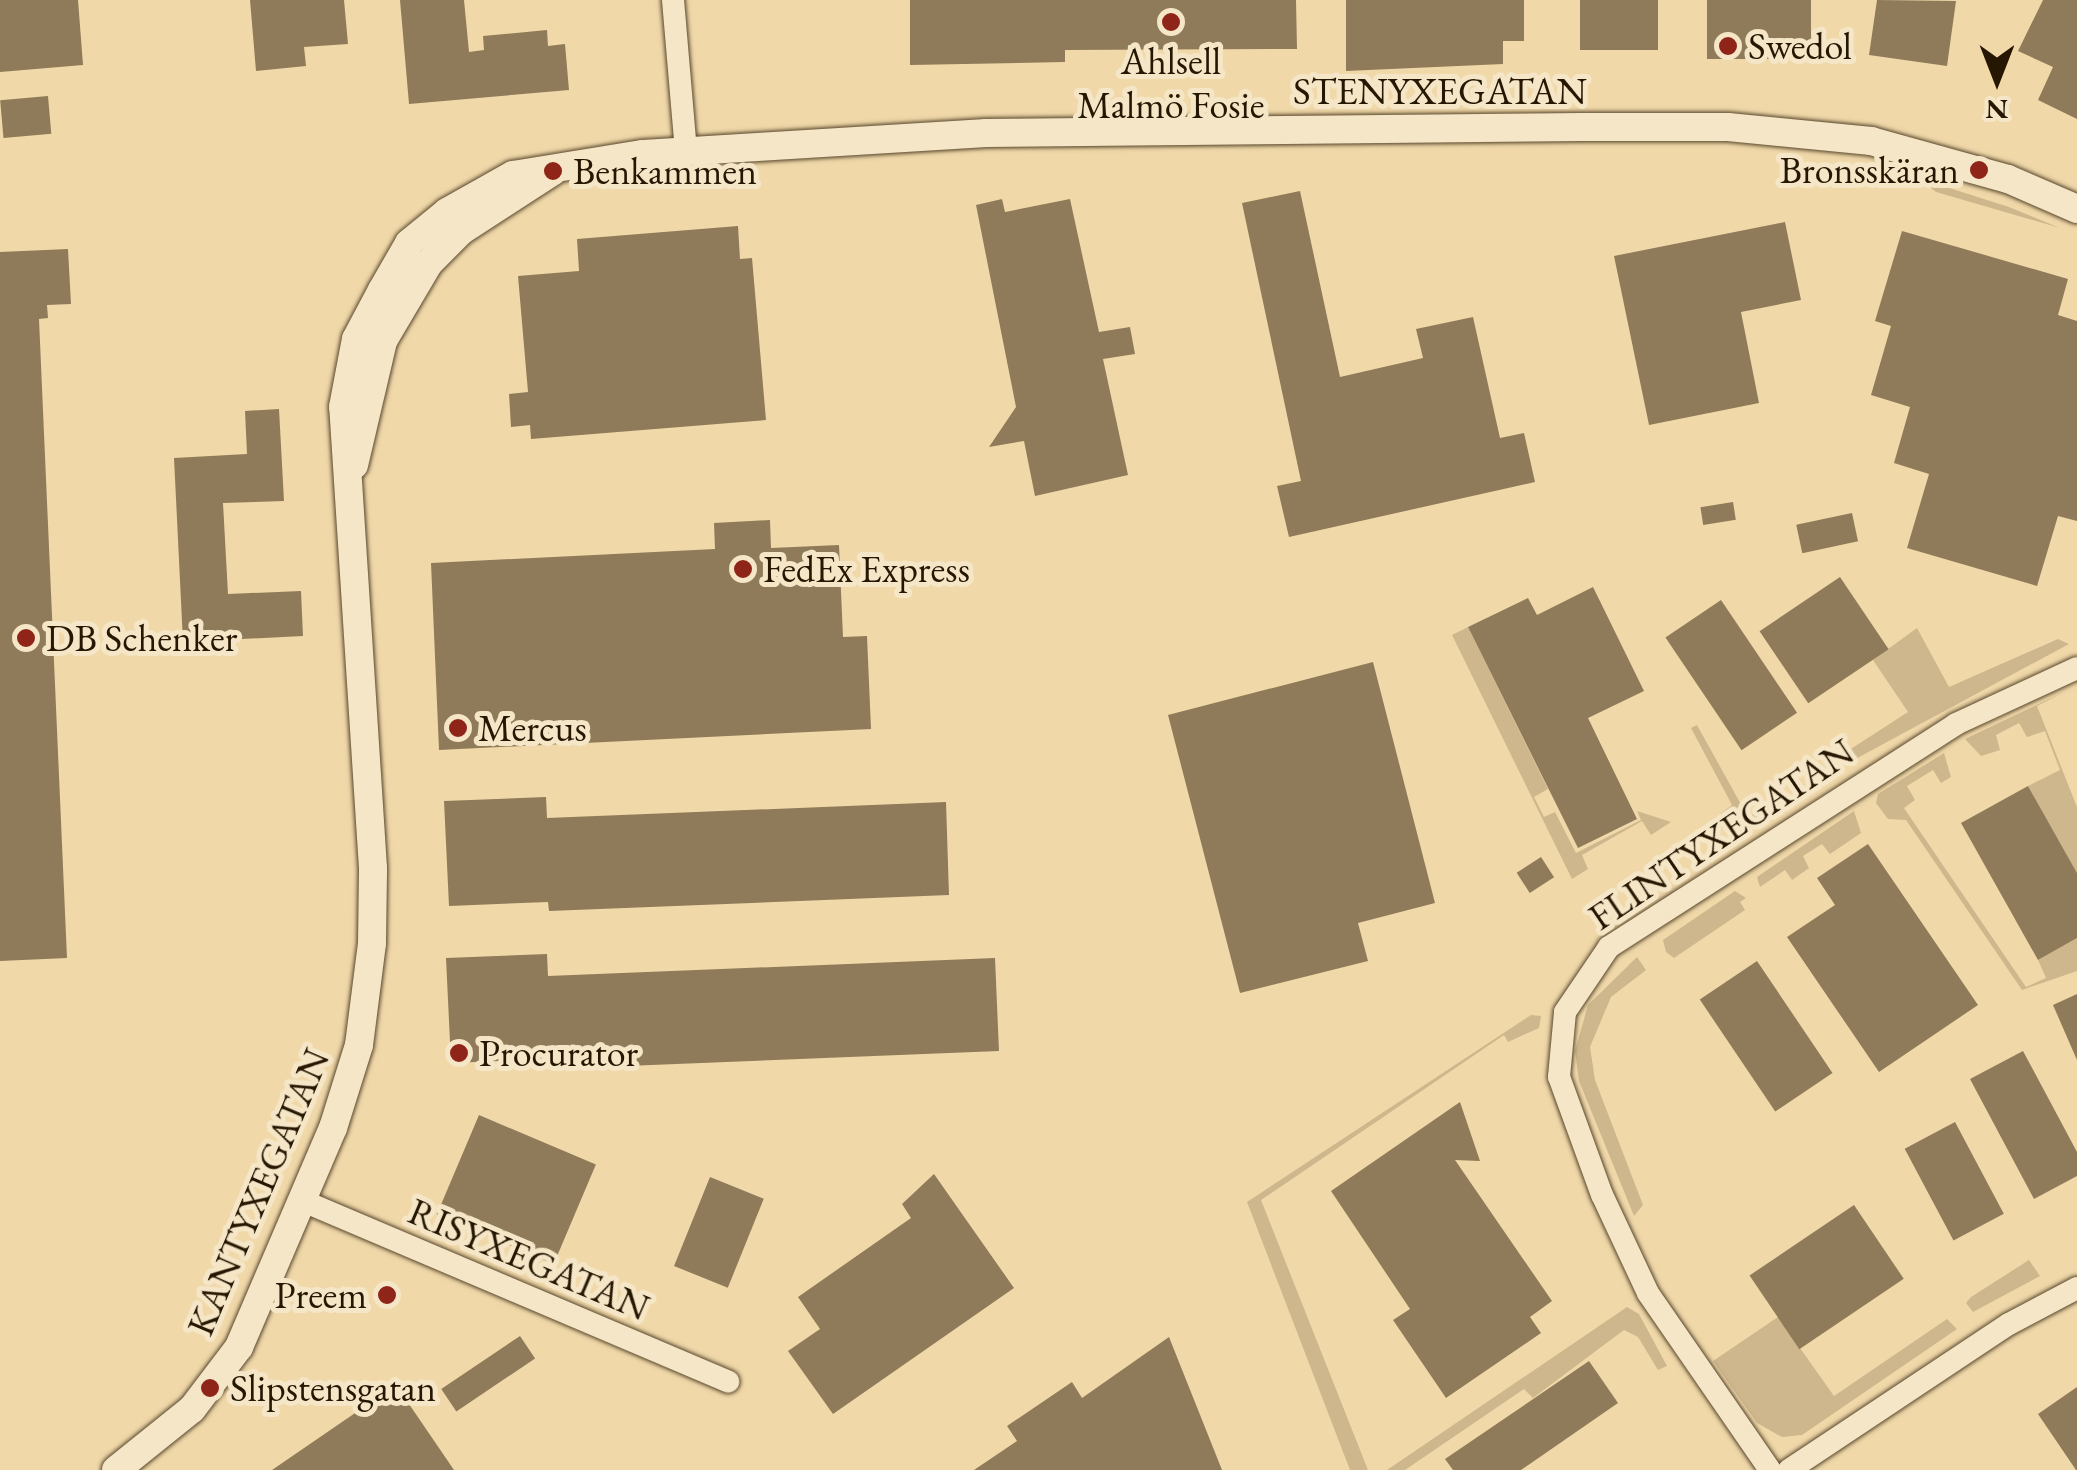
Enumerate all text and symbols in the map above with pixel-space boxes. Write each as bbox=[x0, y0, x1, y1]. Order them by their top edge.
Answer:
marker: Ahlsell Malmö Fosie bbox=[1160, 11, 1182, 33]
place label: Swedol bbox=[1748, 23, 1852, 69]
north arrow bbox=[1947, 30, 2047, 130]
marker: Swedol bbox=[1717, 35, 1739, 57]
place label: Ahlsell Malmö Fosie bbox=[1077, 38, 1265, 127]
street label: STENYXEGATAN bbox=[1293, 68, 1587, 114]
text: N bbox=[1986, 92, 2008, 128]
place label: Bronsskäran bbox=[1780, 147, 1959, 193]
place label: Benkammen bbox=[573, 148, 757, 194]
marker: Bronsskäran bbox=[1968, 159, 1990, 181]
marker: Benkammen bbox=[542, 160, 564, 182]
place label: FedEx Express bbox=[763, 546, 970, 592]
marker: FedEx Express bbox=[732, 558, 754, 580]
place label: DB Schenker bbox=[46, 615, 237, 661]
marker: DB Schenker bbox=[15, 627, 37, 649]
place label: Mercus bbox=[478, 705, 587, 751]
marker: Mercus bbox=[447, 717, 469, 739]
street label: FLINTYXEGATAN bbox=[1580, 729, 1862, 939]
place label: Procurator bbox=[479, 1030, 638, 1076]
street label: KANTYXEGATAN bbox=[177, 1042, 339, 1342]
marker: Procurator bbox=[448, 1042, 470, 1064]
street label: RISYXEGATAN bbox=[402, 1188, 656, 1330]
place label: Preem bbox=[275, 1272, 367, 1318]
marker: Preem bbox=[376, 1284, 398, 1306]
place label: Slipstensgatan bbox=[230, 1365, 436, 1411]
marker: Slipstensgatan bbox=[199, 1377, 221, 1399]

